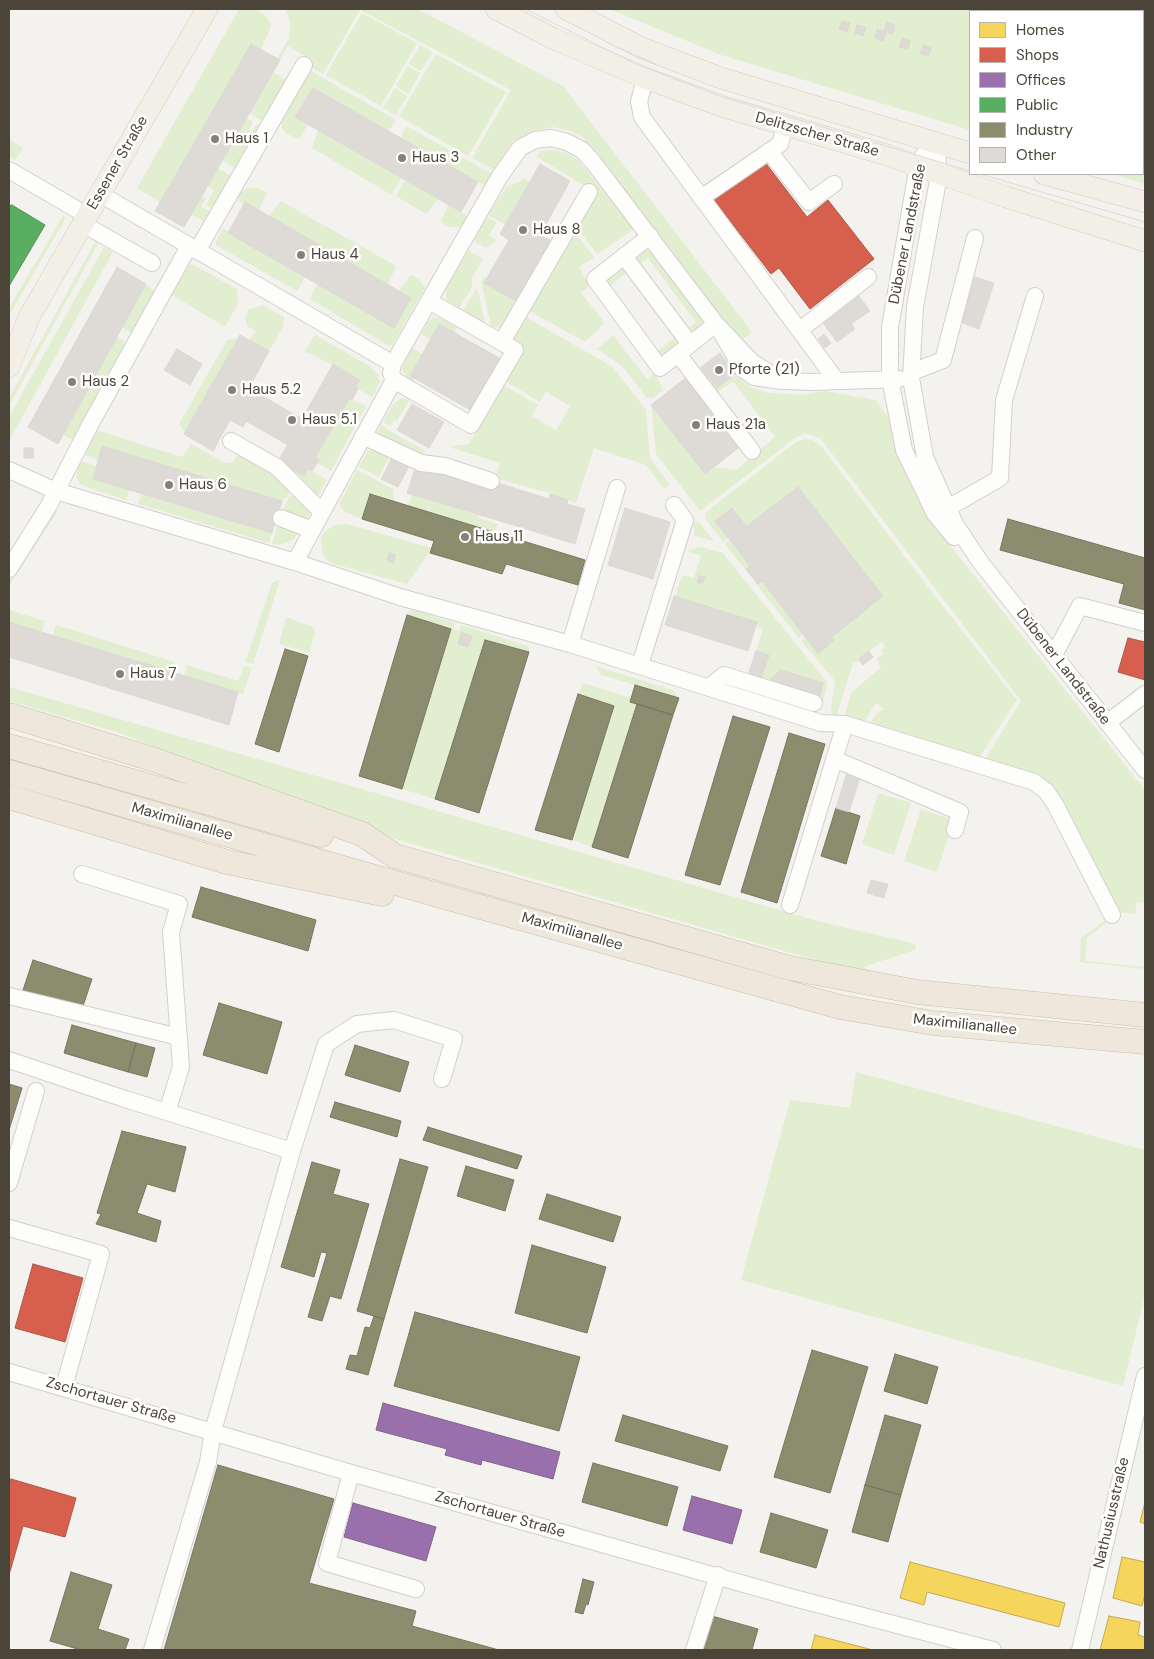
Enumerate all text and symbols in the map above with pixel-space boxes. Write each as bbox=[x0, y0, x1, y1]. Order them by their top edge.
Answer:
legend bbox=[969, 10, 1144, 175]
text: Homes bbox=[1016, 20, 1065, 40]
text: Shops bbox=[1016, 45, 1059, 65]
text: Offices bbox=[1016, 70, 1066, 90]
text: Public bbox=[1016, 95, 1058, 115]
street label: Delitzscher Straße bbox=[753, 109, 881, 161]
street label: Essener Straße bbox=[84, 113, 152, 213]
text: Industry bbox=[1016, 120, 1073, 140]
place label: Haus 1 bbox=[225, 130, 268, 148]
marker: Haus 1 bbox=[209, 133, 221, 145]
text: Other bbox=[1016, 145, 1056, 165]
place label: Haus 3 bbox=[412, 149, 459, 167]
marker: Haus 3 bbox=[396, 152, 408, 164]
street label: Dübener Landstraße bbox=[886, 162, 930, 306]
place label: Haus 8 bbox=[533, 221, 581, 239]
marker: Haus 8 bbox=[517, 224, 529, 236]
place label: Haus 4 bbox=[311, 246, 359, 264]
marker: Haus 4 bbox=[295, 249, 307, 261]
place label: Pforte (21) bbox=[729, 361, 800, 379]
marker: Pforte (21) bbox=[713, 364, 725, 376]
place label: Haus 2 bbox=[82, 373, 129, 391]
marker: Haus 2 bbox=[66, 376, 78, 388]
place label: Haus 5.2 bbox=[242, 381, 301, 399]
marker: Haus 5.2 bbox=[226, 384, 238, 396]
place label: Haus 5.1 bbox=[302, 411, 357, 429]
marker: Haus 5.1 bbox=[286, 414, 298, 426]
place label: Haus 21a bbox=[706, 416, 766, 434]
marker: Haus 21a bbox=[690, 419, 702, 431]
place label: Haus 6 bbox=[179, 476, 227, 494]
marker: Haus 6 bbox=[163, 479, 175, 491]
place label: Haus 11 bbox=[475, 528, 523, 546]
marker: Haus 11 bbox=[459, 531, 471, 543]
street label: Dübener Landstraße bbox=[1012, 605, 1114, 729]
place label: Haus 7 bbox=[130, 665, 176, 683]
marker: Haus 7 bbox=[114, 668, 126, 680]
street label: Maximilianallee bbox=[129, 799, 235, 845]
street label: Maximilianallee bbox=[519, 909, 625, 955]
street label: Maximilianallee bbox=[912, 1011, 1018, 1039]
street label: Zschortauer Straße bbox=[44, 1374, 178, 1428]
street label: Nathusiusstraße bbox=[1090, 1456, 1134, 1570]
street label: Zschortauer Straße bbox=[433, 1488, 567, 1542]

